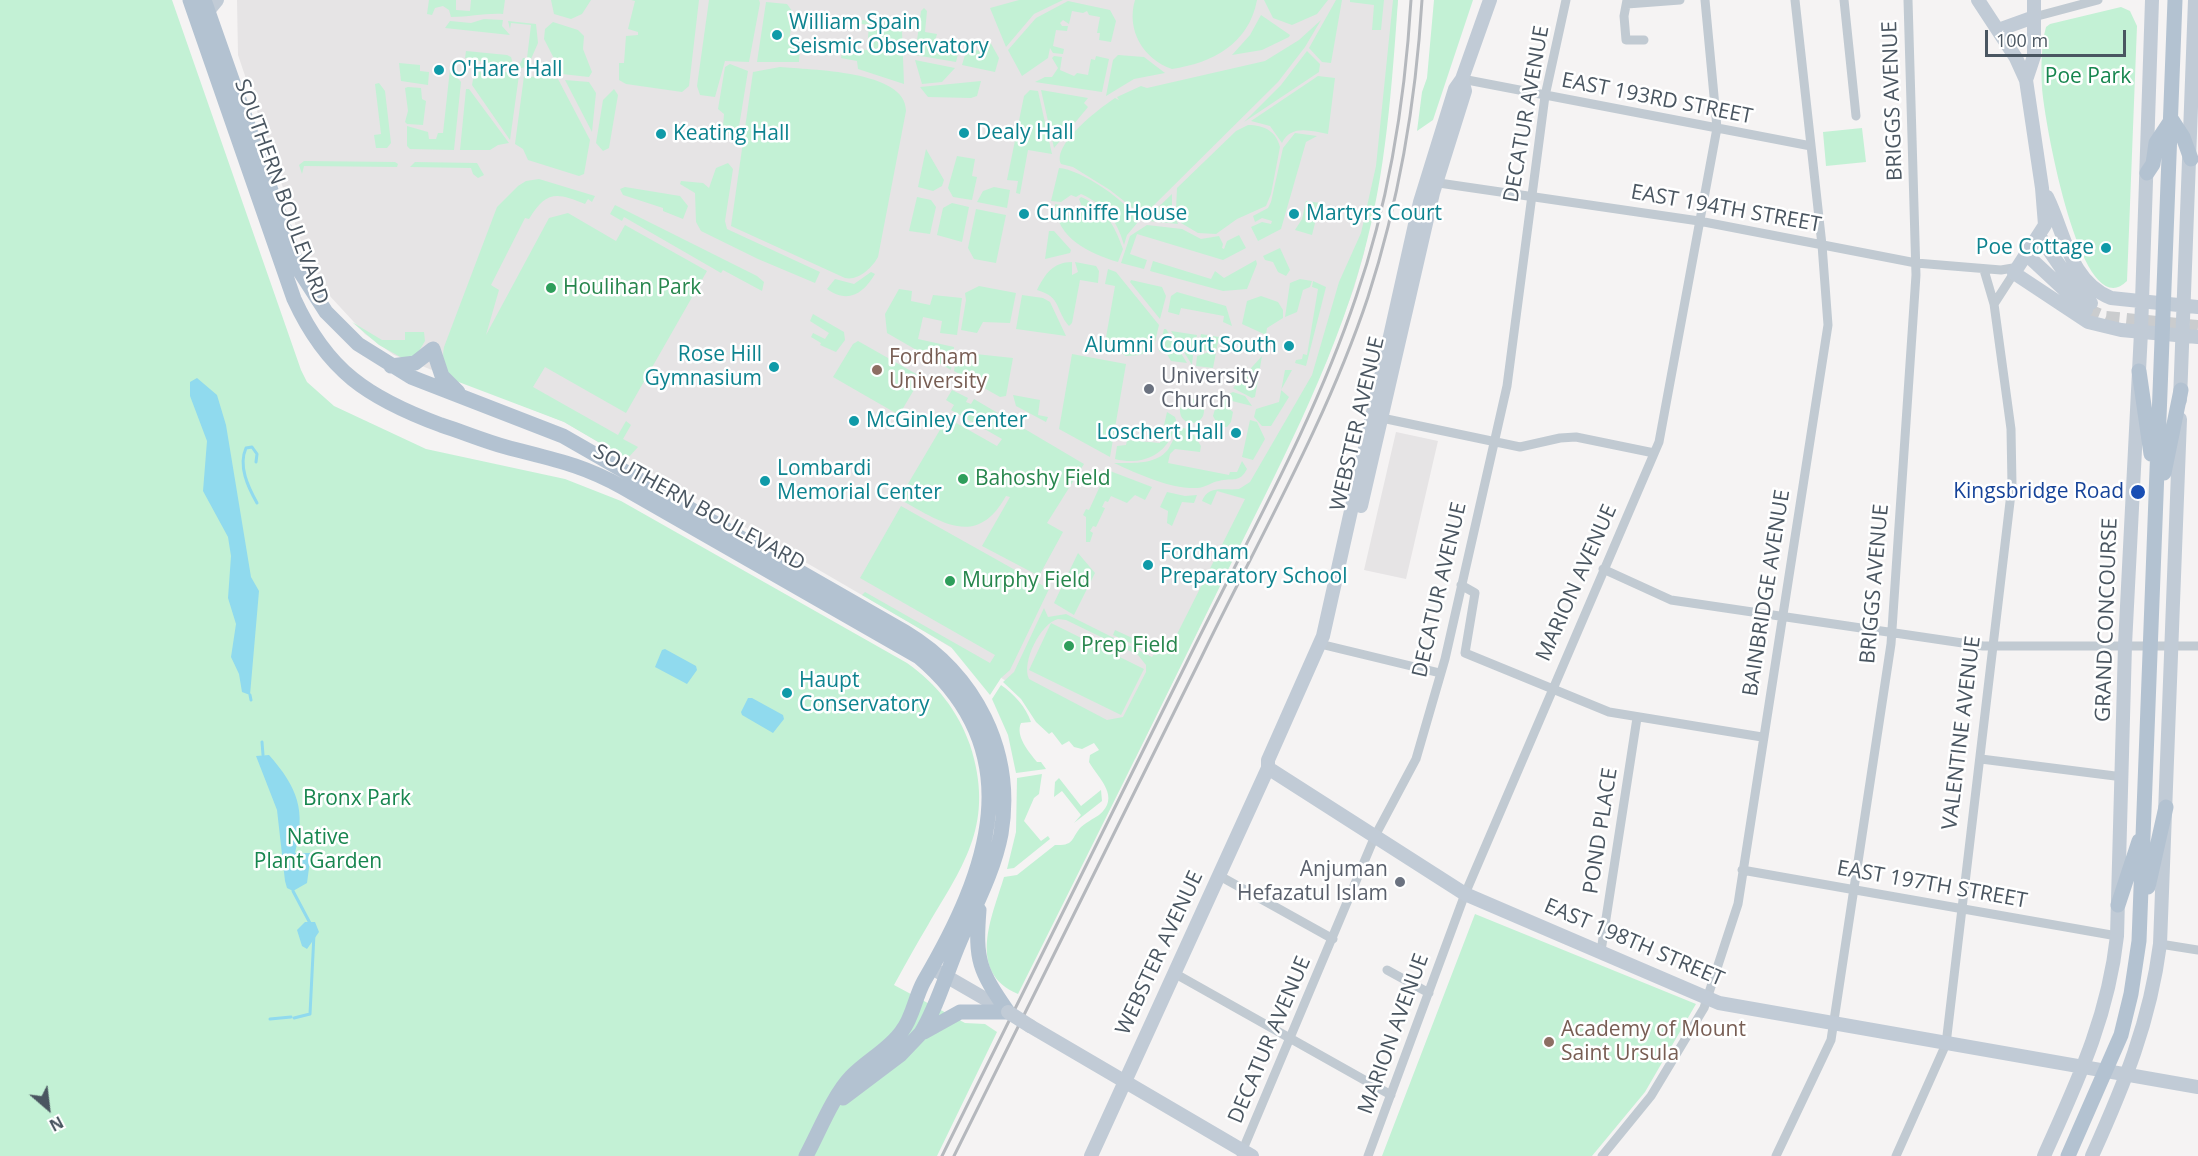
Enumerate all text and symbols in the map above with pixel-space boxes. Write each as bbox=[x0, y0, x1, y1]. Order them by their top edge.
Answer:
place label: William Spain Seismic Observatory bbox=[789, 10, 989, 60]
scale bar bbox=[1988, 18, 2129, 56]
street label: BRIGGS AVENUE bbox=[1878, 21, 1908, 181]
street label: DECATUR AVENUE bbox=[1499, 24, 1555, 204]
marker: William Spain Seismic Observatory bbox=[770, 28, 784, 42]
text: 100 m bbox=[1996, 28, 2048, 52]
place label: O'Hare Hall bbox=[451, 57, 563, 83]
marker: O'Hare Hall bbox=[432, 63, 446, 77]
park label: Poe Park bbox=[2045, 64, 2131, 90]
street label: EAST 193RD STREET bbox=[1559, 68, 1755, 130]
street label: SOUTHERN BOULEVARD bbox=[228, 76, 334, 308]
place label: Dealy Hall bbox=[976, 120, 1074, 146]
place label: Keating Hall bbox=[673, 121, 790, 147]
marker: Dealy Hall bbox=[957, 126, 971, 140]
marker: Keating Hall bbox=[654, 127, 668, 141]
street label: EAST 194TH STREET bbox=[1629, 180, 1823, 238]
place label: Cunniffe House bbox=[1036, 201, 1187, 227]
place label: Martyrs Court bbox=[1306, 201, 1442, 227]
marker: Cunniffe House bbox=[1017, 207, 1031, 221]
marker: Martyrs Court bbox=[1287, 207, 1301, 221]
place label: Poe Cottage bbox=[1976, 235, 2094, 261]
marker: Poe Cottage bbox=[2099, 241, 2113, 255]
place label: Houlihan Park bbox=[563, 275, 701, 301]
marker: Houlihan Park bbox=[544, 281, 558, 295]
place label: Alumni Court South bbox=[1085, 333, 1277, 359]
street label: WEBSTER AVENUE bbox=[1326, 334, 1390, 514]
marker: Alumni Court South bbox=[1282, 339, 1296, 353]
place label: Rose Hill Gymnasium bbox=[645, 342, 762, 392]
place label: Fordham University bbox=[889, 345, 987, 395]
marker: Rose Hill Gymnasium bbox=[767, 360, 781, 374]
marker: Fordham University bbox=[870, 363, 884, 377]
place label: University Church bbox=[1161, 364, 1259, 414]
marker: University Church bbox=[1142, 382, 1156, 396]
place label: McGinley Center bbox=[866, 408, 1027, 434]
marker: McGinley Center bbox=[847, 414, 861, 428]
place label: Loschert Hall bbox=[1096, 420, 1224, 446]
marker: Loschert Hall bbox=[1229, 426, 1243, 440]
street label: SOUTHERN BOULEVARD bbox=[589, 439, 809, 577]
place label: Lombardi Memorial Center bbox=[777, 456, 942, 506]
place label: Bahoshy Field bbox=[975, 466, 1111, 492]
marker: Bahoshy Field bbox=[956, 472, 970, 486]
marker: Lombardi Memorial Center bbox=[758, 474, 772, 488]
place label: Kingsbridge Road bbox=[1953, 479, 2124, 505]
marker: Kingsbridge Road bbox=[2129, 483, 2147, 501]
street label: BAINBRIDGE AVENUE bbox=[1738, 488, 1796, 698]
street label: DECATUR AVENUE bbox=[1408, 500, 1472, 680]
street label: MARION AVENUE bbox=[1531, 501, 1623, 665]
street label: BRIGGS AVENUE bbox=[1855, 503, 1895, 665]
street label: GRAND CONCOURSE bbox=[2091, 517, 2123, 723]
place label: Fordham Preparatory School bbox=[1160, 540, 1347, 590]
marker: Fordham Preparatory School bbox=[1141, 558, 1155, 572]
place label: Murphy Field bbox=[962, 568, 1090, 594]
marker: Murphy Field bbox=[943, 574, 957, 588]
place label: Prep Field bbox=[1081, 633, 1178, 659]
street label: VALENTINE AVENUE bbox=[1938, 635, 1986, 831]
marker: Prep Field bbox=[1062, 639, 1076, 653]
place label: Haupt Conservatory bbox=[799, 668, 930, 718]
marker: Haupt Conservatory bbox=[780, 686, 794, 700]
street label: POND PLACE bbox=[1579, 766, 1623, 896]
park label: Bronx Park bbox=[303, 786, 411, 812]
park label: Native Plant Garden bbox=[254, 825, 382, 875]
street label: EAST 197TH STREET bbox=[1835, 856, 2029, 914]
place label: Anjuman Hefazatul Islam bbox=[1237, 857, 1388, 907]
street label: WEBSTER AVENUE bbox=[1111, 867, 1209, 1039]
marker: Anjuman Hefazatul Islam bbox=[1393, 875, 1407, 889]
street label: EAST 198TH STREET bbox=[1540, 894, 1728, 992]
street label: MARION AVENUE bbox=[1353, 950, 1435, 1118]
street label: DECATUR AVENUE bbox=[1223, 953, 1317, 1127]
place label: Academy of Mount Saint Ursula bbox=[1561, 1017, 1746, 1067]
marker: Academy of Mount Saint Ursula bbox=[1542, 1035, 1556, 1049]
north arrow bbox=[18, 1078, 78, 1138]
text: N bbox=[46, 1111, 67, 1137]

